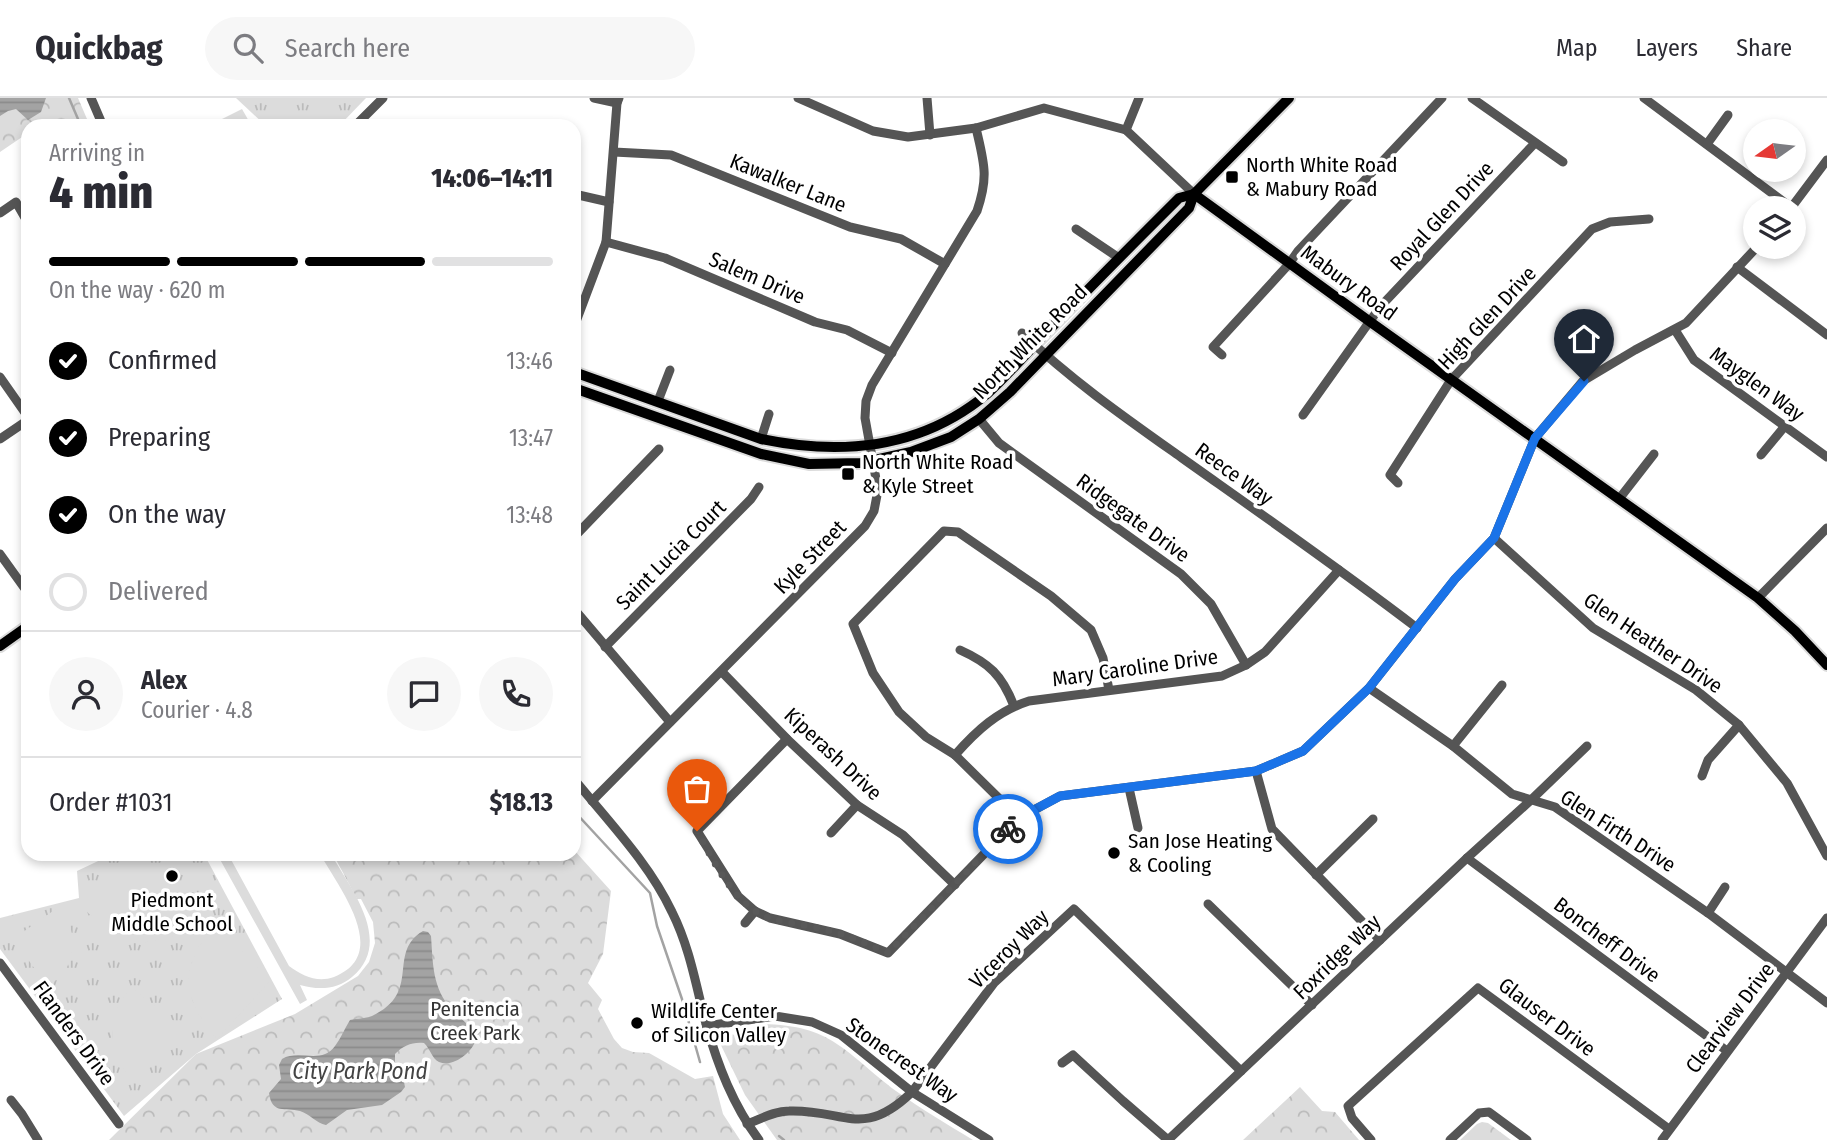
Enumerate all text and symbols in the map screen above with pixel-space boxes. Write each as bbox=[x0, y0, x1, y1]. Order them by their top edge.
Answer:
search box bbox=[205, 17, 695, 80]
text: Quickbag bbox=[35, 28, 163, 68]
icon: search bbox=[229, 29, 267, 67]
text: Search here bbox=[285, 33, 410, 64]
text: Map bbox=[1556, 34, 1598, 62]
text: Layers bbox=[1636, 34, 1698, 62]
text: Share bbox=[1736, 34, 1792, 62]
north arrow bbox=[1743, 119, 1806, 182]
map controls bbox=[1743, 119, 1806, 259]
text: Arriving in bbox=[49, 139, 145, 167]
street label: Kawalker Lane bbox=[726, 148, 850, 218]
place label: North White Road & Mabury Road bbox=[1246, 152, 1397, 202]
street label: Royal Glen Drive bbox=[1385, 156, 1499, 276]
text: 14:06–14:11 bbox=[431, 163, 553, 194]
text: 4 min bbox=[49, 165, 153, 220]
marker: North White Road & Mabury Road bbox=[1224, 169, 1240, 185]
button: layers bbox=[1743, 196, 1806, 259]
street label: Mabury Road bbox=[1296, 239, 1402, 327]
street label: Salem Drive bbox=[705, 246, 809, 310]
street label: High Glen Drive bbox=[1432, 261, 1542, 375]
text: On the way · 620 m bbox=[49, 276, 225, 304]
street label: North White Road bbox=[967, 279, 1093, 405]
pin bbox=[1554, 309, 1614, 381]
icon: home bbox=[1565, 320, 1603, 358]
street label: Mayglen Way bbox=[1705, 341, 1810, 427]
icon: check bbox=[49, 342, 87, 380]
text: Confirmed bbox=[108, 345, 218, 376]
text: 13:46 bbox=[506, 347, 553, 375]
icon: check bbox=[49, 419, 87, 457]
text: Preparing bbox=[108, 422, 210, 453]
text: 13:47 bbox=[509, 424, 553, 452]
street label: Reece Way bbox=[1190, 437, 1279, 511]
place label: North White Road & Kyle Street bbox=[862, 449, 1013, 499]
marker: North White Road & Kyle Street bbox=[840, 466, 856, 482]
street label: Ridgegate Drive bbox=[1071, 468, 1195, 568]
street label: Saint Lucia Court bbox=[611, 495, 731, 615]
icon: check bbox=[49, 496, 87, 534]
text: On the way bbox=[108, 499, 226, 530]
text: 13:48 bbox=[506, 501, 553, 529]
street label: Kyle Street bbox=[768, 515, 852, 599]
text: Delivered bbox=[108, 576, 209, 607]
street label: Glen Heather Drive bbox=[1579, 587, 1727, 699]
street label: Mary Caroline Drive bbox=[1050, 644, 1220, 692]
button: person bbox=[49, 657, 123, 731]
button: chat bbox=[387, 657, 461, 731]
button: phone bbox=[479, 657, 553, 731]
text: Alex bbox=[141, 665, 187, 696]
text: Courier · 4.8 bbox=[141, 696, 253, 724]
street label: Kiperash Drive bbox=[779, 702, 887, 806]
pin bbox=[667, 759, 727, 831]
icon: bag bbox=[678, 770, 716, 808]
street label: Glen Firth Drive bbox=[1555, 784, 1681, 878]
text: Order #1031 bbox=[49, 787, 173, 818]
text: $18.13 bbox=[490, 787, 553, 818]
courier bbox=[973, 794, 1043, 864]
icon: bike bbox=[989, 810, 1027, 848]
place label: San Jose Heating & Cooling bbox=[1128, 828, 1272, 878]
marker: San Jose Heating & Cooling bbox=[1106, 845, 1122, 861]
marker: Piedmont Middle School bbox=[164, 868, 180, 884]
place label: Piedmont Middle School bbox=[111, 887, 233, 937]
street label: Boncheff Drive bbox=[1549, 892, 1665, 988]
street label: Viceroy Way bbox=[964, 904, 1054, 994]
street label: Foxridge Way bbox=[1288, 908, 1387, 1005]
street label: Clearview Drive bbox=[1680, 958, 1780, 1078]
street label: Glauser Drive bbox=[1493, 972, 1601, 1062]
street label: Flanders Drive bbox=[27, 976, 121, 1090]
park label: Penitencia Creek Park bbox=[430, 996, 520, 1046]
place label: Wildlife Center of Silicon Valley bbox=[651, 998, 787, 1048]
street label: Stonecrest Way bbox=[841, 1012, 964, 1109]
marker: Wildlife Center of Silicon Valley bbox=[629, 1015, 645, 1031]
water label: City Park Pond bbox=[292, 1057, 428, 1085]

